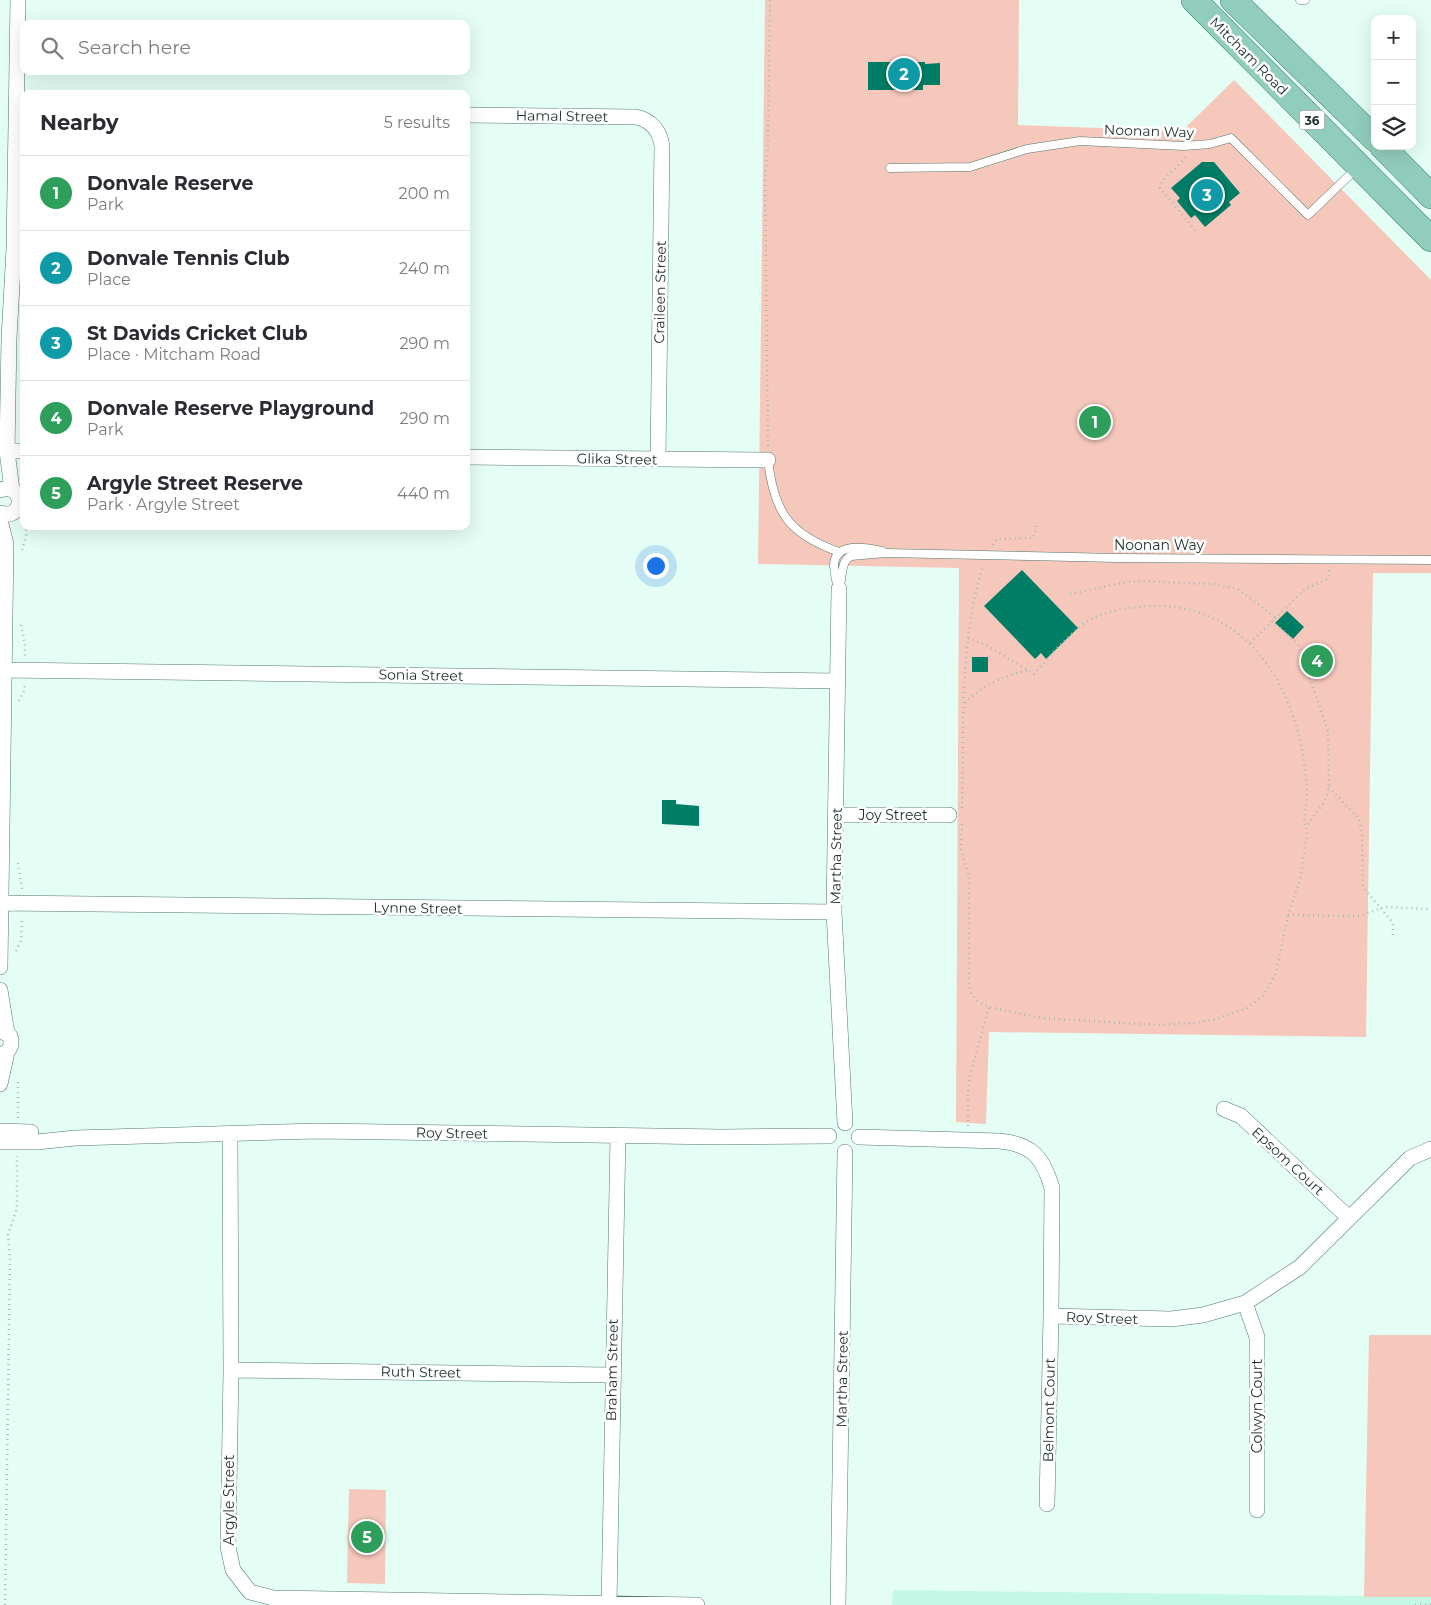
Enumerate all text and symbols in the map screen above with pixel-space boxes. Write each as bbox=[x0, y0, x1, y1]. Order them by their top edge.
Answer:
street label: Mitcham Road bbox=[1206, 13, 1292, 99]
map controls bbox=[1371, 15, 1416, 150]
button: + bbox=[1371, 15, 1416, 60]
search box bbox=[20, 20, 470, 75]
icon: search bbox=[38, 34, 66, 62]
text: Search here bbox=[78, 36, 191, 59]
pin: 2 bbox=[888, 55, 920, 93]
button: − bbox=[1371, 60, 1416, 105]
button: layers bbox=[1371, 105, 1416, 150]
street label: Hamal Street bbox=[516, 106, 609, 126]
text: Nearby bbox=[40, 110, 119, 135]
road number: 36 bbox=[1300, 110, 1324, 130]
text: 5 results bbox=[384, 113, 450, 132]
street label: Noonan Way bbox=[1104, 120, 1195, 142]
text: Donvale Reserve bbox=[87, 172, 253, 195]
pin: 3 bbox=[1191, 176, 1223, 214]
text: 1 bbox=[53, 184, 59, 203]
text: 200 m bbox=[399, 184, 450, 203]
text: Park bbox=[87, 195, 124, 214]
street label: Craileen Street bbox=[650, 240, 670, 344]
text: Donvale Tennis Club bbox=[87, 247, 290, 270]
text: 2 bbox=[51, 259, 61, 278]
text: 240 m bbox=[399, 259, 450, 278]
text: Place bbox=[87, 270, 131, 289]
text: St Davids Cricket Club bbox=[87, 322, 308, 345]
text: 3 bbox=[51, 334, 61, 353]
text: 290 m bbox=[399, 334, 450, 353]
text: Place · Mitcham Road bbox=[87, 345, 261, 364]
text: Donvale Reserve Playground bbox=[87, 397, 374, 420]
pin: 1 bbox=[1079, 403, 1111, 441]
text: 4 bbox=[50, 409, 62, 428]
text: 290 m bbox=[399, 409, 450, 428]
text: Park bbox=[87, 420, 124, 439]
street label: Glika Street bbox=[576, 449, 658, 469]
text: Argyle Street Reserve bbox=[87, 472, 303, 495]
text: 5 bbox=[51, 484, 61, 503]
text: 440 m bbox=[397, 484, 450, 503]
text: Park · Argyle Street bbox=[87, 495, 240, 514]
street label: Noonan Way bbox=[1114, 536, 1204, 554]
your location bbox=[643, 553, 669, 579]
pin: 4 bbox=[1301, 642, 1333, 680]
street label: Sonia Street bbox=[378, 665, 464, 685]
street label: Joy Street bbox=[857, 806, 928, 824]
street label: Martha Street bbox=[826, 807, 846, 905]
street label: Lynne Street bbox=[373, 898, 463, 918]
street label: Roy Street bbox=[416, 1123, 489, 1143]
street label: Epsom Court bbox=[1248, 1123, 1328, 1199]
street label: Roy Street bbox=[1066, 1308, 1139, 1328]
street label: Braham Street bbox=[602, 1318, 622, 1421]
street label: Martha Street bbox=[832, 1330, 852, 1428]
street label: Belmont Court bbox=[1039, 1357, 1059, 1462]
street label: Colwyn Court bbox=[1248, 1358, 1266, 1453]
street label: Ruth Street bbox=[381, 1362, 462, 1382]
street label: Argyle Street bbox=[220, 1454, 238, 1545]
pin: 5 bbox=[351, 1518, 383, 1556]

